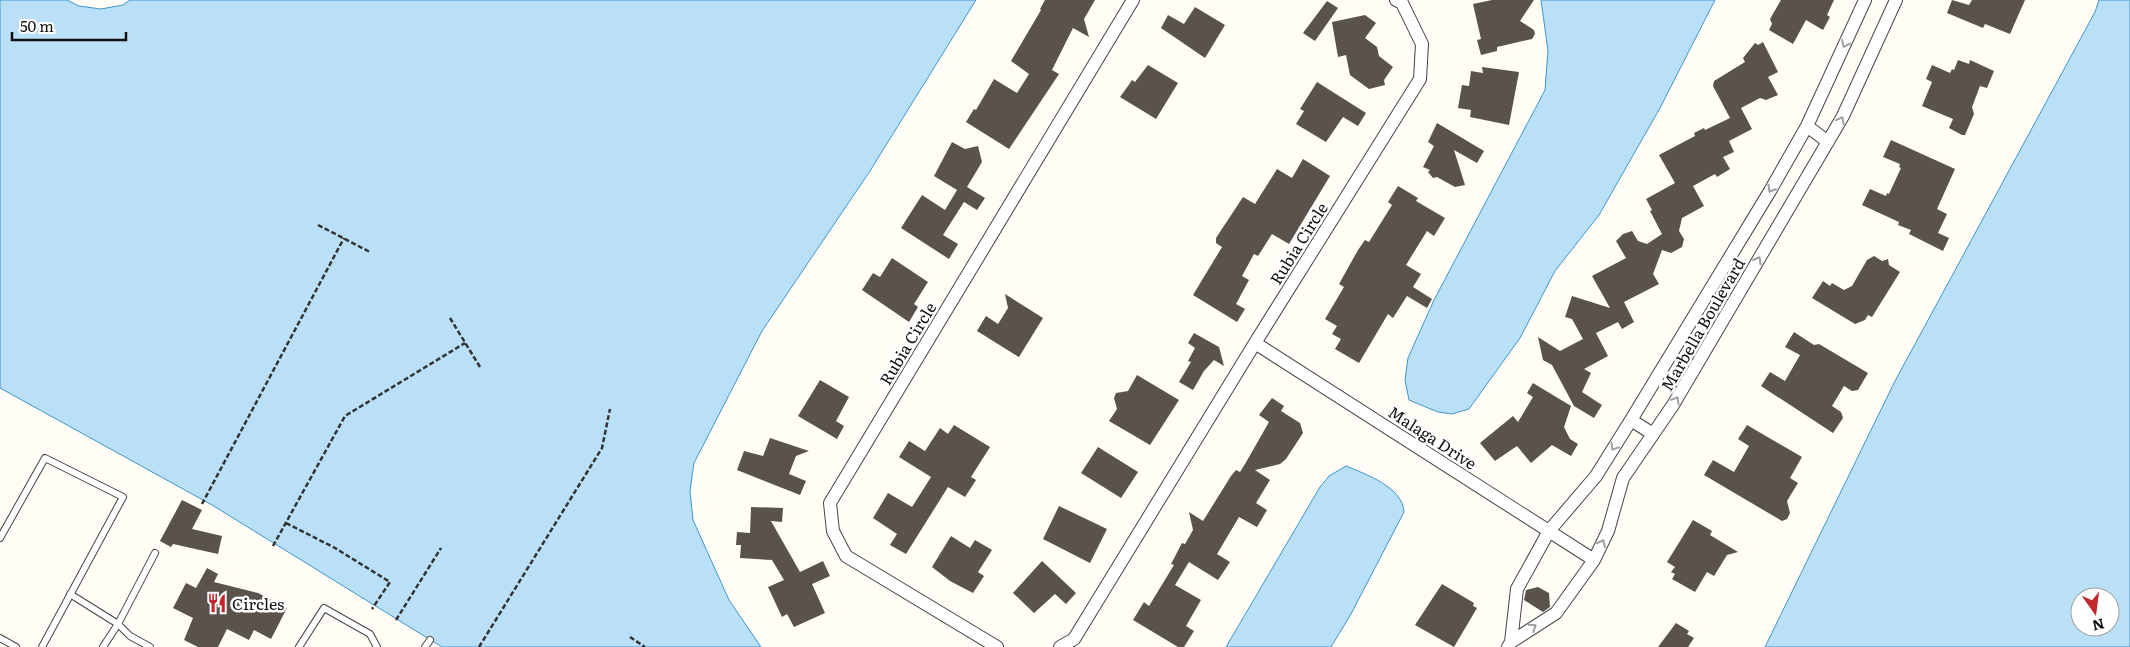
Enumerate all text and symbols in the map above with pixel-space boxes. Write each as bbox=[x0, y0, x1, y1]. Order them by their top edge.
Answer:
scale bar bbox=[12, 10, 126, 42]
text: 50 m bbox=[20, 14, 54, 37]
one-way arrow bbox=[1841, 39, 1851, 48]
one-way arrow bbox=[1834, 116, 1844, 125]
one-way arrow bbox=[1767, 183, 1777, 192]
street label: Rubia Circle bbox=[1263, 197, 1333, 289]
street label: Marbella Boulevard bbox=[1654, 253, 1750, 395]
one-way arrow bbox=[1752, 257, 1762, 266]
street label: Rubia Circle bbox=[873, 297, 941, 389]
one-way arrow bbox=[1669, 397, 1679, 406]
street label: Malaga Drive bbox=[1384, 399, 1482, 475]
one-way arrow bbox=[1610, 442, 1620, 451]
one-way arrow bbox=[1596, 539, 1606, 548]
north arrow bbox=[2070, 587, 2120, 637]
place label: Circles bbox=[232, 591, 284, 615]
restaurant icon: Circles bbox=[206, 592, 228, 614]
text: N bbox=[2090, 614, 2107, 637]
one-way arrow bbox=[1528, 624, 1537, 633]

